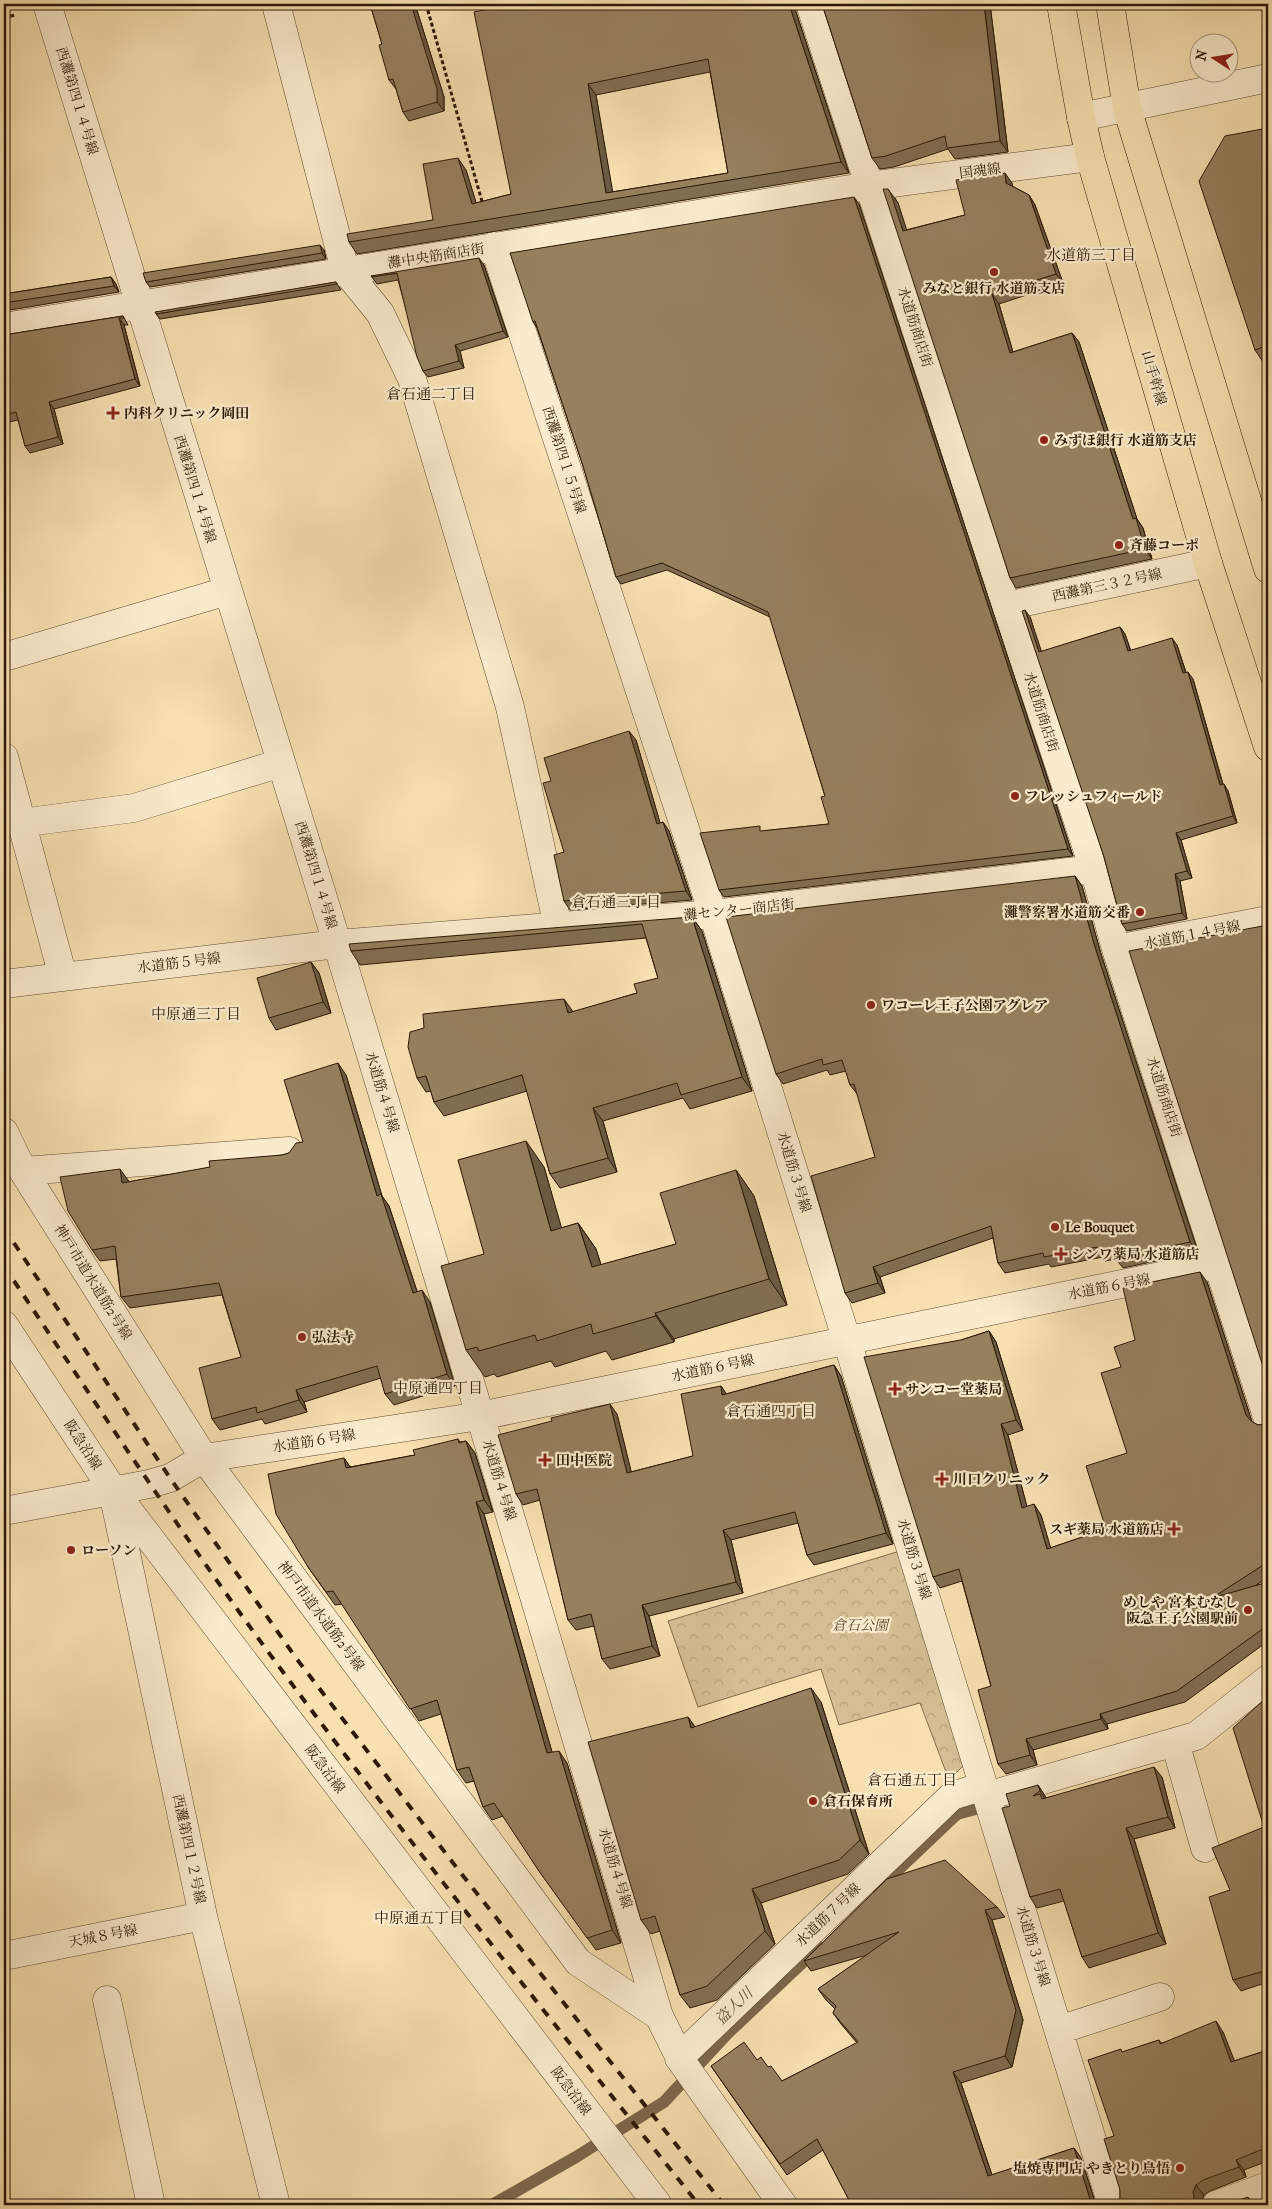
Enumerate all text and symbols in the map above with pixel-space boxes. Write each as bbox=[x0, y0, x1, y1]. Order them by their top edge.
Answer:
north arrow bbox=[1190, 32, 1240, 82]
street label: 西灘第四１４号線 bbox=[52, 45, 102, 157]
text: N bbox=[1192, 48, 1211, 62]
street label: 国魂線 bbox=[958, 160, 1002, 182]
street label: 灘中央筋商店街 bbox=[386, 240, 486, 272]
district label: 水道筋三丁目 bbox=[1046, 246, 1136, 264]
marker: みなと銀行 水道筋支店 bbox=[988, 266, 1000, 278]
place label: みなと銀行 水道筋支店 bbox=[922, 280, 1066, 297]
street label: 水道筋商店街 bbox=[894, 284, 936, 370]
street label: 山手幹線 bbox=[1138, 349, 1170, 407]
district label: 倉石通二丁目 bbox=[386, 385, 476, 403]
street label: 西灘第四１５号線 bbox=[539, 404, 589, 516]
place label: 内科クリニック岡田 bbox=[124, 405, 249, 422]
marker: 内科クリニック岡田 bbox=[106, 406, 120, 420]
place label: みずほ銀行 水道筋支店 bbox=[1054, 432, 1197, 449]
street label: 西灘第四１４号線 bbox=[170, 433, 220, 545]
marker: みずほ銀行 水道筋支店 bbox=[1038, 434, 1050, 446]
place label: 斉藤コーポ bbox=[1129, 537, 1199, 554]
marker: 斉藤コーポ bbox=[1113, 539, 1125, 551]
street label: 西灘第三３２号線 bbox=[1050, 565, 1164, 605]
street label: 水道筋商店街 bbox=[1020, 669, 1062, 755]
place label: フレッシュフィールド bbox=[1025, 788, 1163, 805]
marker: フレッシュフィールド bbox=[1009, 790, 1021, 802]
street label: 西灘第四１４号線 bbox=[291, 819, 341, 931]
district label: 倉石通三丁目 bbox=[571, 893, 661, 911]
street label: 灘センター商店街 bbox=[683, 896, 795, 924]
place label: 灘警察署水道筋交番 bbox=[1004, 904, 1130, 921]
marker: 灘警察署水道筋交番 bbox=[1134, 906, 1146, 918]
street label: 水道筋１４号線 bbox=[1142, 917, 1242, 953]
street label: 水道筋５号線 bbox=[136, 949, 222, 977]
place label: ワコーレ王子公園アグレア bbox=[881, 997, 1048, 1014]
marker: ワコーレ王子公園アグレア bbox=[865, 999, 877, 1011]
district label: 中原通三丁目 bbox=[151, 1005, 241, 1023]
street label: 水道筋４号線 bbox=[362, 1049, 402, 1135]
street label: 水道筋商店街 bbox=[1143, 1054, 1185, 1140]
street label: 水道筋３号線 bbox=[774, 1129, 814, 1215]
place label: Le Bouquet bbox=[1065, 1219, 1135, 1236]
street label: 神戸市道水道筋2号線 bbox=[50, 1221, 136, 1343]
marker: Le Bouquet bbox=[1049, 1221, 1061, 1233]
place label: シンワ薬局 水道筋店 bbox=[1071, 1246, 1200, 1263]
marker: シンワ薬局 水道筋店 bbox=[1055, 1248, 1067, 1260]
street label: 水道筋６号線 bbox=[1066, 1271, 1152, 1303]
place label: 弘法寺 bbox=[312, 1329, 354, 1346]
marker: 弘法寺 bbox=[296, 1331, 308, 1343]
street label: 水道筋６号線 bbox=[670, 1351, 756, 1385]
district label: 中原通四丁目 bbox=[393, 1379, 483, 1397]
place label: サンコー堂薬局 bbox=[905, 1381, 1002, 1398]
marker: サンコー堂薬局 bbox=[889, 1383, 901, 1395]
district label: 倉石通四丁目 bbox=[726, 1402, 816, 1420]
street label: 阪急沿線 bbox=[61, 1417, 105, 1473]
street label: 水道筋６号線 bbox=[271, 1426, 357, 1456]
street label: 水道筋４号線 bbox=[479, 1437, 519, 1523]
place label: 田中医院 bbox=[556, 1452, 612, 1469]
marker: 田中医院 bbox=[538, 1453, 552, 1467]
place label: 川口クリニック bbox=[953, 1471, 1050, 1488]
marker: 川口クリニック bbox=[935, 1472, 949, 1486]
street label: 水道筋３号線 bbox=[894, 1516, 934, 1602]
place label: スギ薬局 水道筋店 bbox=[1049, 1521, 1164, 1538]
marker: スギ薬局 水道筋店 bbox=[1168, 1523, 1180, 1535]
place label: ローソン bbox=[81, 1542, 136, 1559]
marker: ローソン bbox=[65, 1544, 77, 1556]
street label: 神戸市道水道筋2号線 bbox=[274, 1558, 368, 1674]
place label: めしや 宮本むなし 阪急王子公園駅前 bbox=[1123, 1594, 1238, 1627]
marker: めしや 宮本むなし 阪急王子公園駅前 bbox=[1242, 1604, 1254, 1616]
park label: 倉石公園 bbox=[832, 1617, 890, 1634]
street label: 阪急沿線 bbox=[301, 1742, 349, 1796]
district label: 倉石通五丁目 bbox=[867, 1771, 957, 1789]
street label: 西灘第四１２号線 bbox=[169, 1792, 209, 1906]
place label: 倉石保育所 bbox=[823, 1793, 893, 1810]
marker: 倉石保育所 bbox=[807, 1795, 819, 1807]
street label: 水道筋４号線 bbox=[595, 1825, 635, 1911]
street label: 水道筋７号線 bbox=[792, 1880, 864, 1950]
street label: 水道筋３号線 bbox=[1013, 1903, 1053, 1989]
district label: 中原通五丁目 bbox=[374, 1909, 464, 1927]
street label: 天城８号線 bbox=[67, 1921, 139, 1951]
water label: 盗人川 bbox=[712, 1983, 758, 2028]
street label: 阪急沿線 bbox=[547, 2064, 595, 2118]
place label: 塩焼専門店 やきとり鳥悟 bbox=[1013, 2160, 1170, 2177]
marker: 塩焼専門店 やきとり鳥悟 bbox=[1174, 2162, 1186, 2174]

